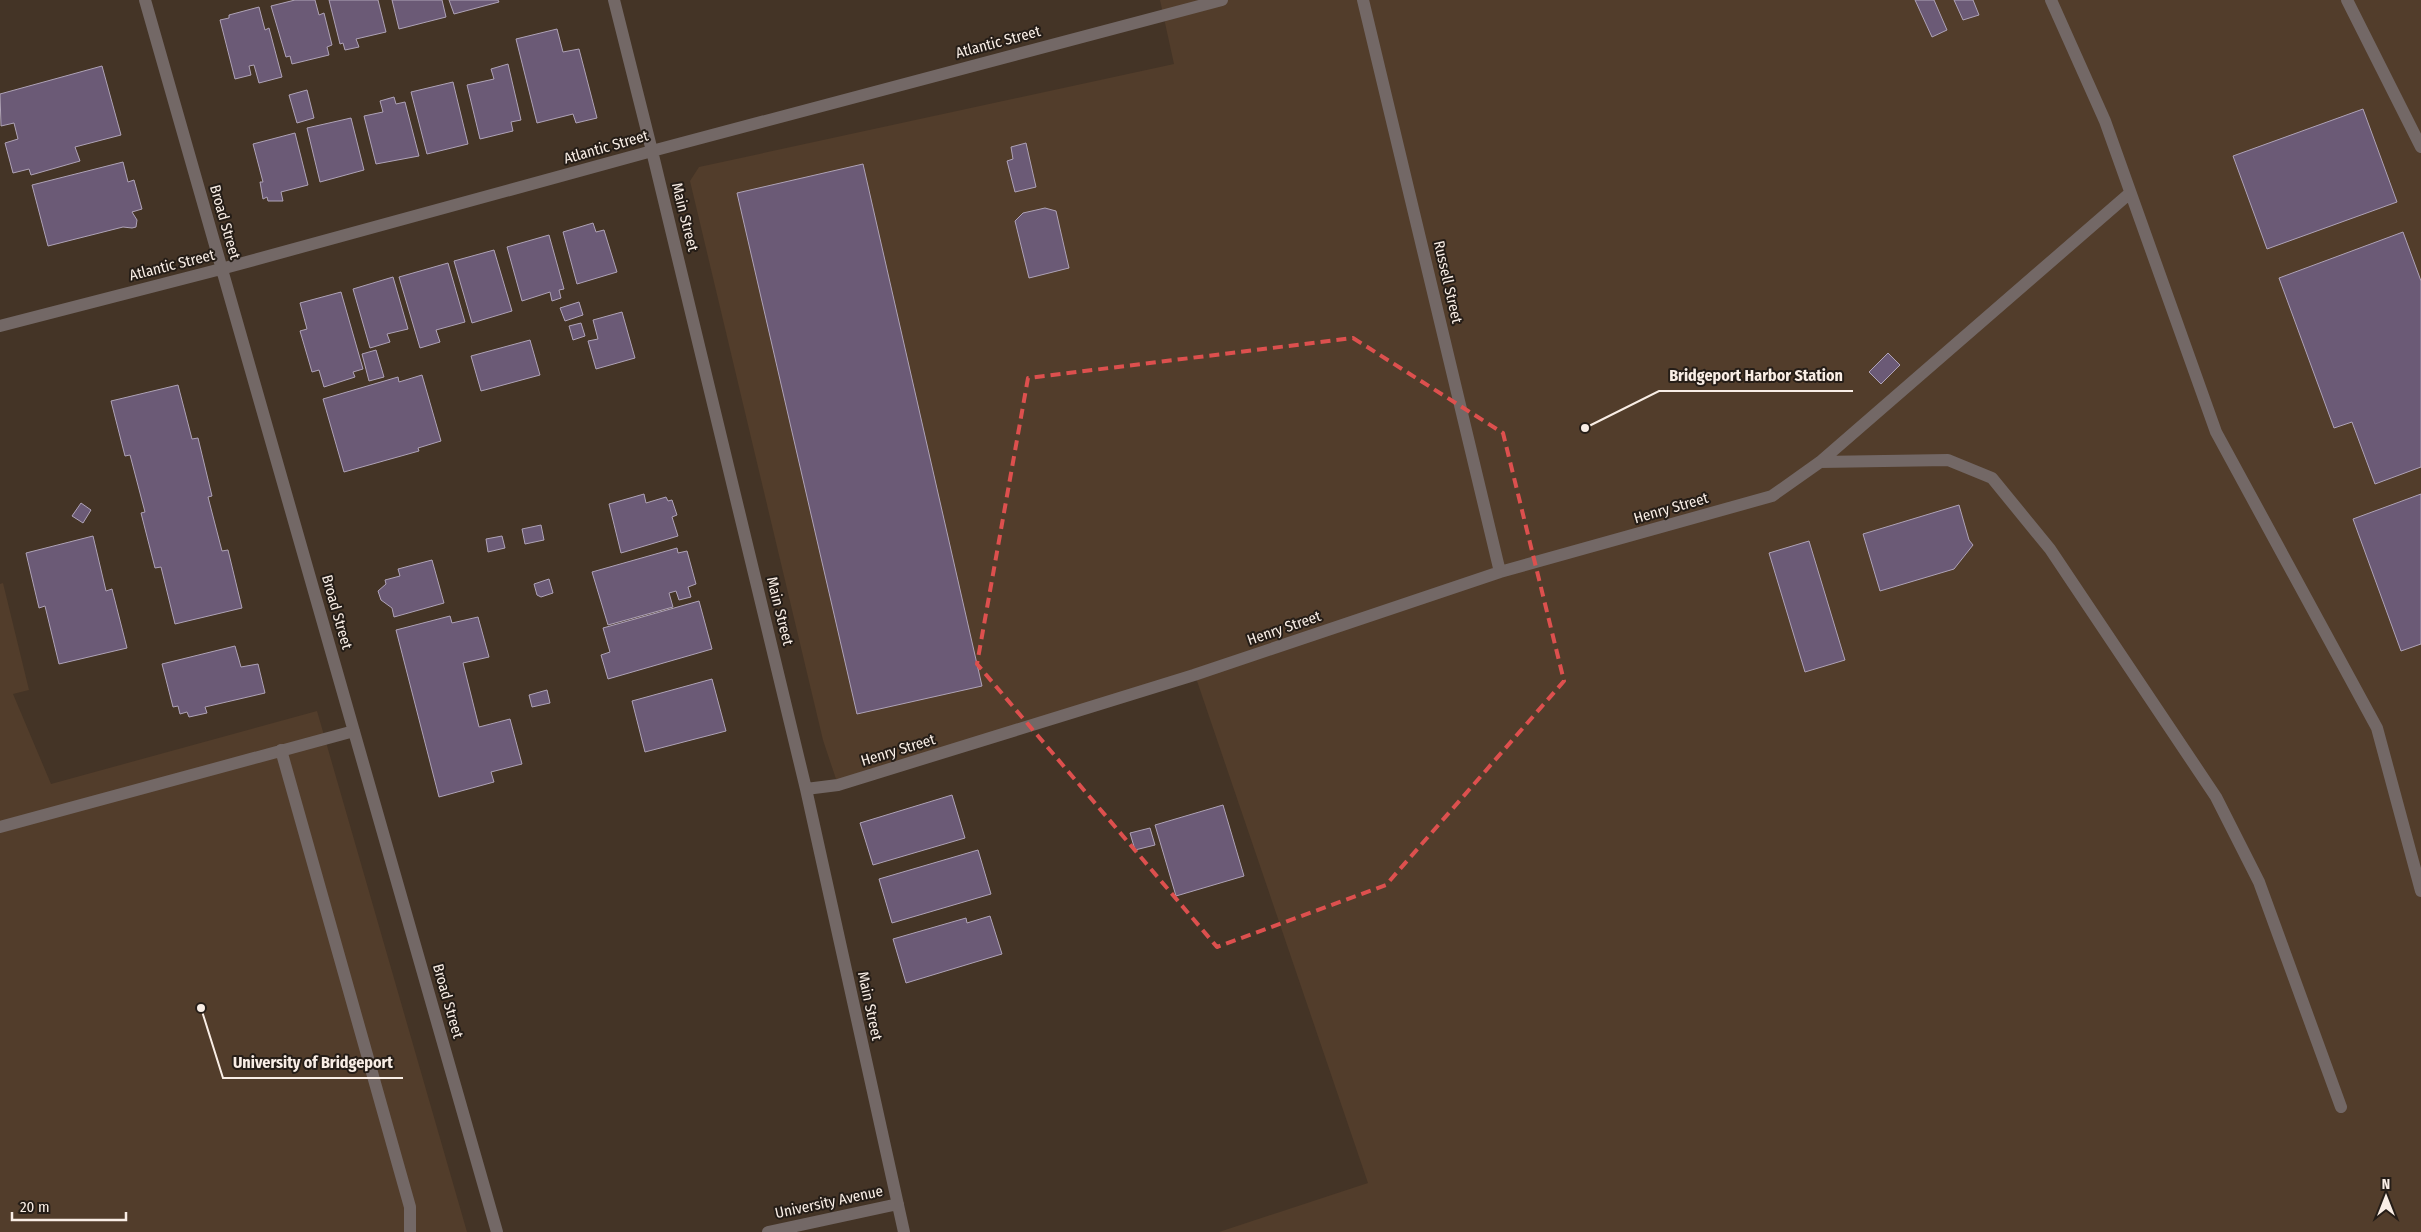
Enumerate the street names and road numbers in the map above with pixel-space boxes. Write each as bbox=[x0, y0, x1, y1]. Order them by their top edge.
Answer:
street label: Atlantic Street bbox=[954, 22, 1043, 62]
street label: Atlantic Street bbox=[562, 126, 651, 168]
street label: Main Street bbox=[668, 181, 702, 253]
street label: Broad Street bbox=[206, 183, 244, 261]
street label: Russell Street bbox=[1430, 239, 1466, 325]
street label: Atlantic Street bbox=[127, 246, 217, 284]
street label: Henry Street bbox=[1632, 489, 1710, 527]
street label: Broad Street bbox=[318, 573, 356, 651]
street label: Main Street bbox=[763, 575, 797, 647]
street label: Henry Street bbox=[1245, 607, 1323, 649]
street label: Henry Street bbox=[859, 730, 937, 770]
street label: Broad Street bbox=[429, 962, 467, 1040]
street label: Main Street bbox=[854, 970, 886, 1042]
street label: University Avenue bbox=[773, 1182, 885, 1222]

